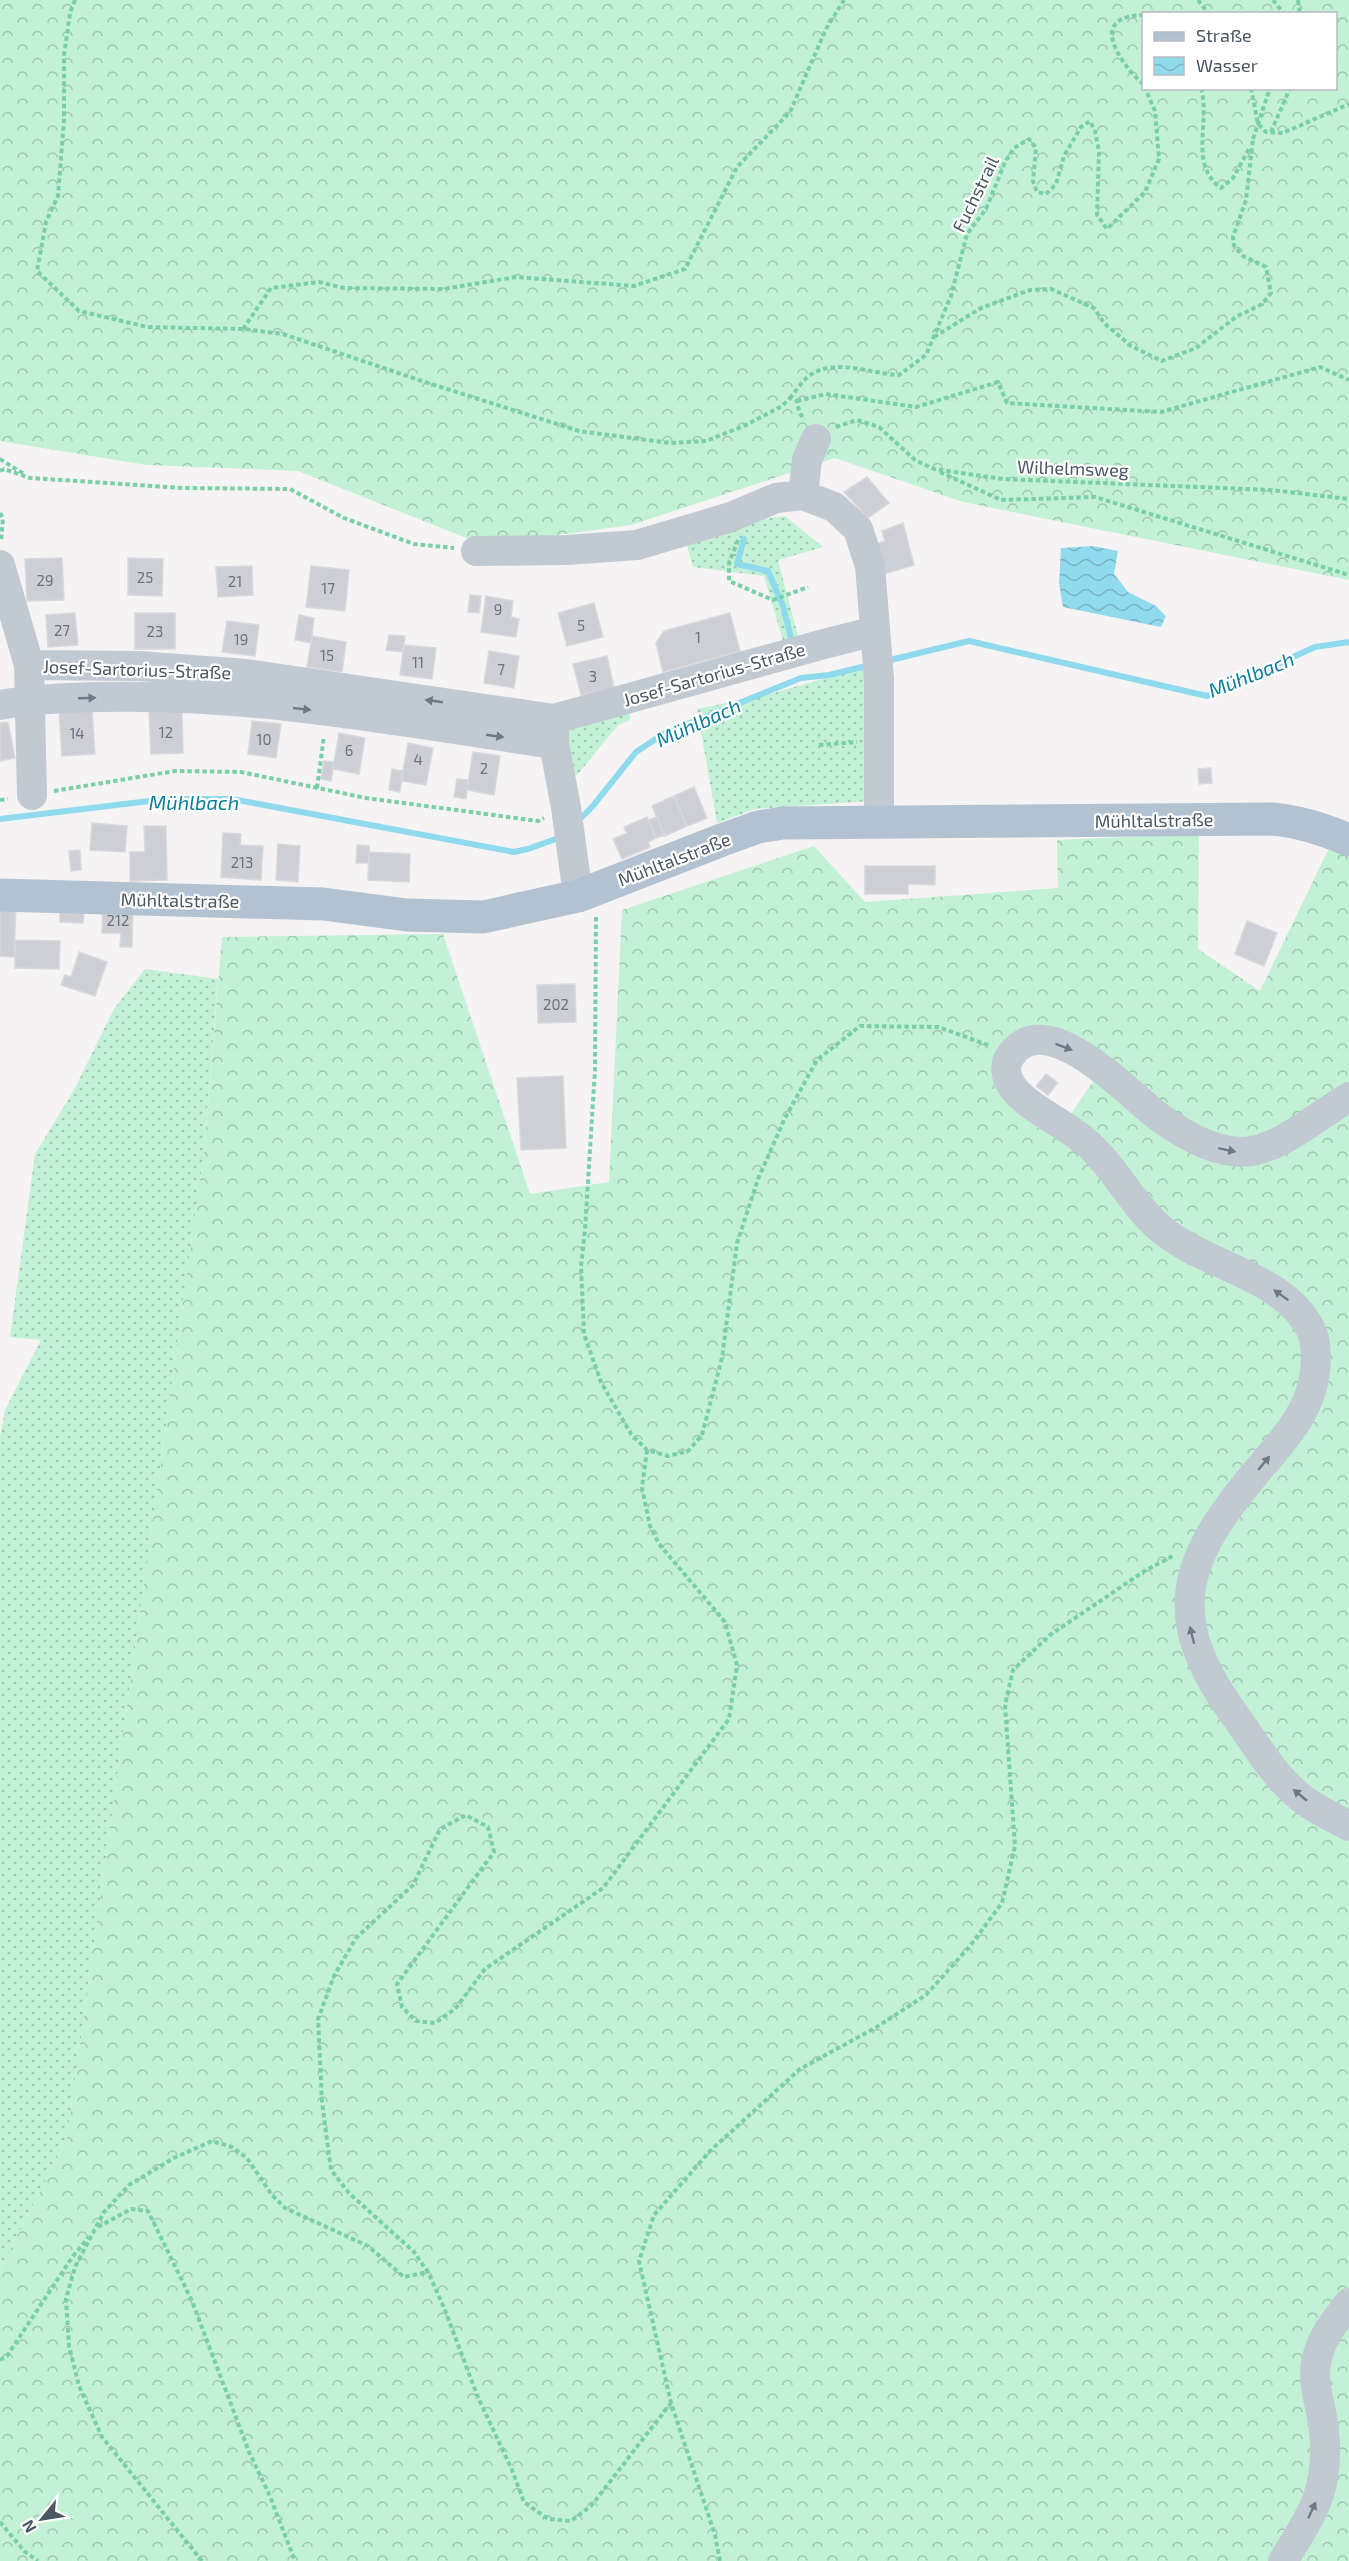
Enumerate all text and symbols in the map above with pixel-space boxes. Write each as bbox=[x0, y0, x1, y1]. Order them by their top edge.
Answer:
legend bbox=[1142, 12, 1337, 90]
text: Straße bbox=[1196, 24, 1252, 46]
text: Wasser bbox=[1196, 54, 1258, 76]
street label: Fuchstrail bbox=[947, 152, 1003, 236]
street label: Wilhelmsweg bbox=[1017, 455, 1129, 481]
house number: 25 bbox=[137, 568, 153, 586]
house number: 29 bbox=[36, 571, 54, 589]
house number: 21 bbox=[228, 572, 242, 590]
house number: 17 bbox=[321, 579, 335, 597]
house number: 9 bbox=[494, 600, 502, 618]
house number: 5 bbox=[577, 616, 585, 634]
house number: 27 bbox=[54, 621, 70, 639]
house number: 23 bbox=[147, 622, 163, 640]
house number: 1 bbox=[695, 628, 701, 646]
house number: 19 bbox=[234, 630, 248, 648]
street label: Josef-Sartorius-Straße bbox=[620, 637, 808, 711]
house number: 15 bbox=[320, 646, 334, 664]
water label: Mühlbach bbox=[1205, 646, 1297, 702]
house number: 11 bbox=[412, 653, 424, 671]
street label: Josef-Sartorius-Straße bbox=[43, 655, 231, 683]
house number: 7 bbox=[497, 660, 505, 678]
house number: 3 bbox=[589, 667, 597, 685]
one-way arrow bbox=[78, 693, 97, 702]
water label: Mühlbach bbox=[652, 693, 744, 751]
one-way arrow bbox=[424, 697, 443, 706]
one-way arrow bbox=[293, 704, 312, 713]
house number: 12 bbox=[159, 723, 173, 741]
house number: 14 bbox=[69, 724, 85, 742]
house number: 10 bbox=[256, 730, 272, 748]
one-way arrow bbox=[486, 731, 505, 740]
house number: 6 bbox=[345, 741, 353, 759]
house number: 4 bbox=[413, 750, 423, 768]
house number: 2 bbox=[480, 759, 488, 777]
water label: Mühlbach bbox=[149, 790, 239, 814]
street label: Mühltalstraße bbox=[1094, 808, 1214, 832]
street label: Mühltalstraße bbox=[615, 827, 733, 891]
house number: 213 bbox=[231, 853, 253, 871]
street label: Mühltalstraße bbox=[120, 888, 240, 912]
house number: 212 bbox=[107, 911, 129, 929]
house number: 202 bbox=[543, 995, 569, 1013]
one-way arrow bbox=[1056, 1042, 1074, 1052]
one-way arrow bbox=[1218, 1146, 1237, 1155]
one-way arrow bbox=[1274, 1289, 1290, 1301]
one-way arrow bbox=[1258, 1455, 1271, 1471]
one-way arrow bbox=[1187, 1625, 1197, 1644]
one-way arrow bbox=[1293, 1789, 1308, 1802]
north arrow bbox=[12, 2489, 72, 2549]
one-way arrow bbox=[1308, 2502, 1317, 2519]
text: N bbox=[17, 2517, 40, 2537]

